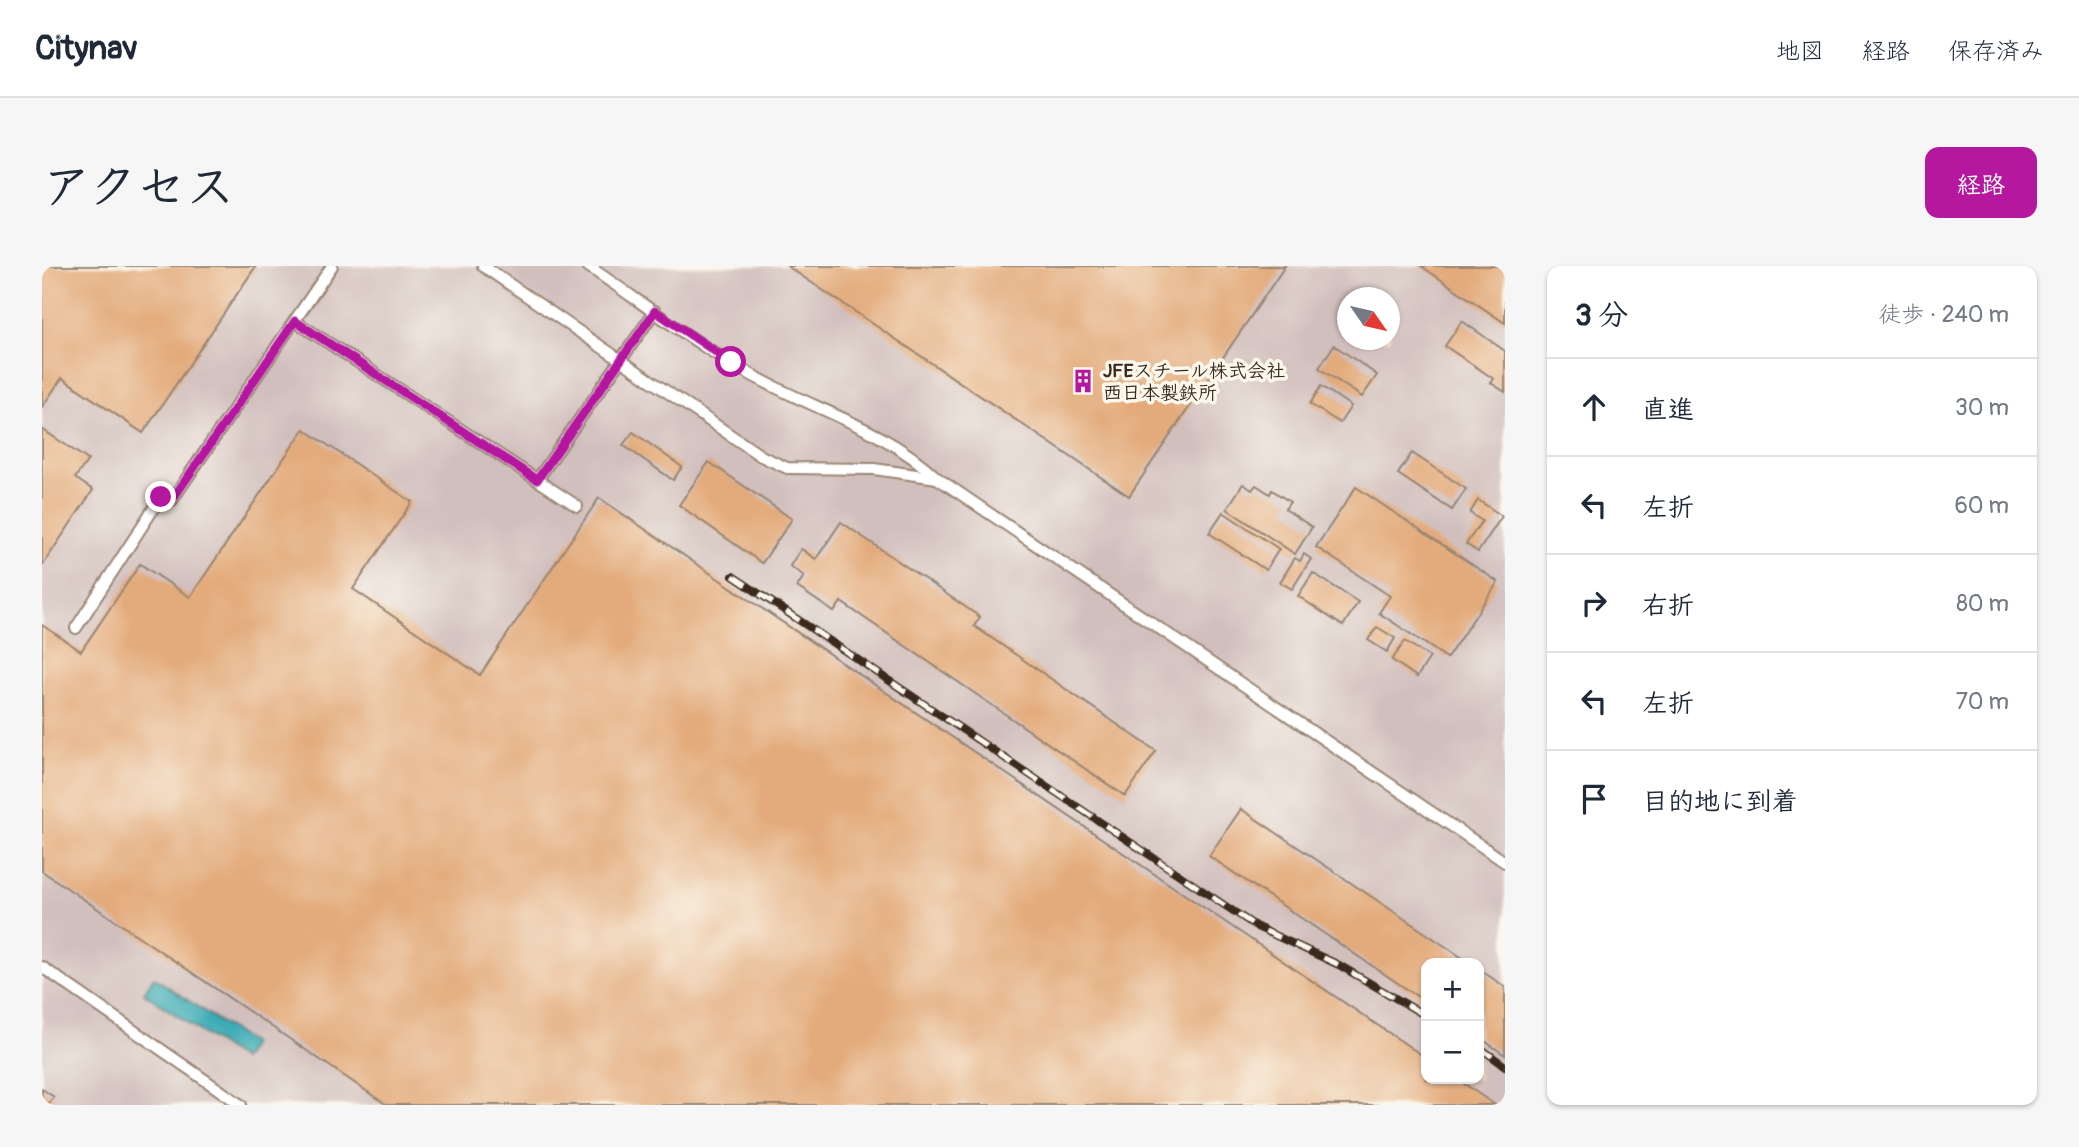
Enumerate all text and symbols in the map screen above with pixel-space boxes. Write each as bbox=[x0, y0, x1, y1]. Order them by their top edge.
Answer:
text: Citynav bbox=[35, 28, 138, 69]
text: 地図 bbox=[1776, 37, 1824, 66]
text: 経路 bbox=[1862, 37, 1910, 66]
text: 保存済み bbox=[1948, 37, 2044, 66]
button: 経路 bbox=[1925, 147, 2037, 218]
text: アクセス bbox=[42, 157, 235, 218]
north arrow bbox=[1337, 287, 1400, 350]
text: 3 分 bbox=[1575, 297, 1628, 334]
text: 徒歩 · 240 m bbox=[1878, 300, 2009, 329]
route start bbox=[715, 346, 746, 377]
place label: JFEスチール株式会社 西日本製鉄所 bbox=[1103, 359, 1285, 405]
building icon: JFEスチール株式会社 西日本製鉄所 bbox=[1069, 367, 1097, 395]
icon: ahead bbox=[1575, 388, 1613, 426]
text: 30 m bbox=[1955, 393, 2009, 422]
text: 直進 bbox=[1642, 394, 1694, 426]
route end bbox=[145, 481, 176, 512]
icon: left bbox=[1575, 486, 1613, 524]
text: 60 m bbox=[1954, 491, 2009, 520]
text: 左折 bbox=[1642, 492, 1694, 524]
icon: right bbox=[1575, 584, 1613, 622]
text: 80 m bbox=[1956, 589, 2009, 618]
text: 右折 bbox=[1642, 590, 1694, 622]
icon: left bbox=[1575, 682, 1613, 720]
text: 70 m bbox=[1956, 687, 2009, 716]
text: 左折 bbox=[1642, 688, 1694, 720]
icon: arrive bbox=[1575, 780, 1613, 818]
text: 目的地に到着 bbox=[1642, 786, 1798, 818]
map controls bbox=[1421, 958, 1484, 1084]
button: + bbox=[1421, 958, 1484, 1021]
button: − bbox=[1421, 1021, 1484, 1084]

